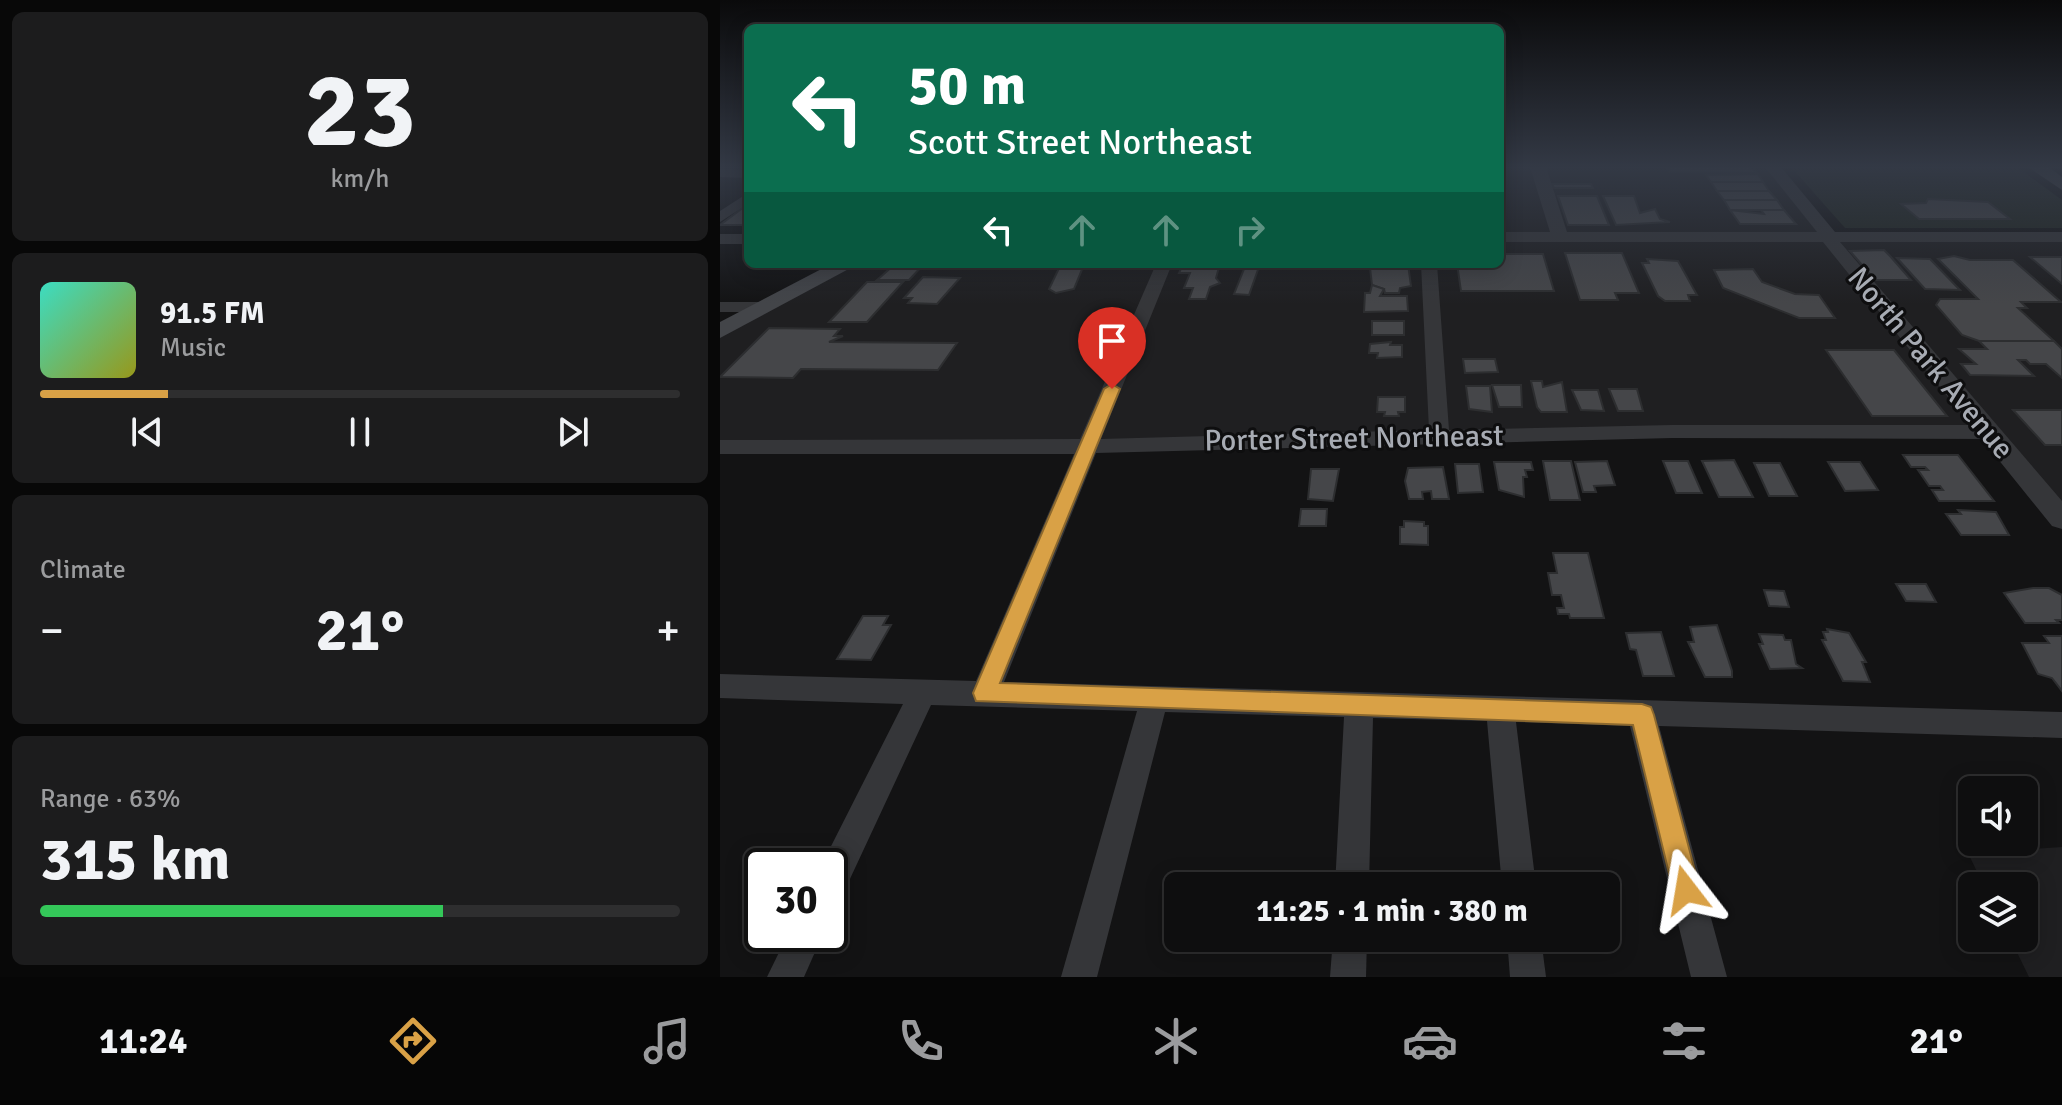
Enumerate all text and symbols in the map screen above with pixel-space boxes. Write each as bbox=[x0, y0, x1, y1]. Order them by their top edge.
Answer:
text: 23 bbox=[304, 47, 416, 175]
text: 50 m bbox=[908, 51, 1026, 120]
icon: left bbox=[776, 56, 880, 160]
text: Scott Street Northeast bbox=[908, 120, 1252, 165]
text: km/h bbox=[331, 163, 389, 195]
icon: left bbox=[976, 208, 1020, 252]
icon: ahead bbox=[1060, 208, 1104, 252]
icon: ahead bbox=[1144, 208, 1188, 252]
icon: right bbox=[1228, 208, 1272, 252]
street label: North Park Avenue bbox=[1840, 260, 2022, 467]
text: 91.5 FM bbox=[160, 295, 265, 332]
pin bbox=[1078, 307, 1146, 389]
icon: arrive bbox=[1090, 319, 1134, 363]
text: Music bbox=[160, 332, 226, 364]
icon: previous bbox=[125, 410, 169, 454]
icon: pause bbox=[338, 410, 382, 454]
icon: next bbox=[551, 410, 595, 454]
street label: Porter Street Northeast bbox=[1204, 417, 1504, 460]
text: Climate bbox=[40, 554, 126, 586]
text: 21° bbox=[316, 594, 404, 668]
text: − bbox=[40, 604, 64, 658]
text: + bbox=[656, 604, 680, 658]
map controls bbox=[1958, 776, 2038, 952]
button: sound bbox=[1958, 776, 2038, 856]
text: Range · 63% bbox=[40, 783, 181, 815]
text: 315 km bbox=[40, 823, 230, 897]
speed limit sign: 30 bbox=[744, 848, 848, 952]
position arrow bbox=[1644, 848, 1728, 932]
button: layers bbox=[1958, 872, 2038, 952]
text: 11:25 · 1 min · 380 m bbox=[1256, 893, 1528, 930]
icon: directions bbox=[385, 1013, 441, 1069]
icon: music bbox=[639, 1013, 695, 1069]
icon: phone bbox=[893, 1013, 949, 1069]
icon: climate bbox=[1148, 1013, 1204, 1069]
icon: car bbox=[1402, 1013, 1458, 1069]
icon: filters bbox=[1656, 1013, 1712, 1069]
text: 11:24 bbox=[99, 1019, 187, 1064]
text: 21° bbox=[1910, 1019, 1963, 1064]

